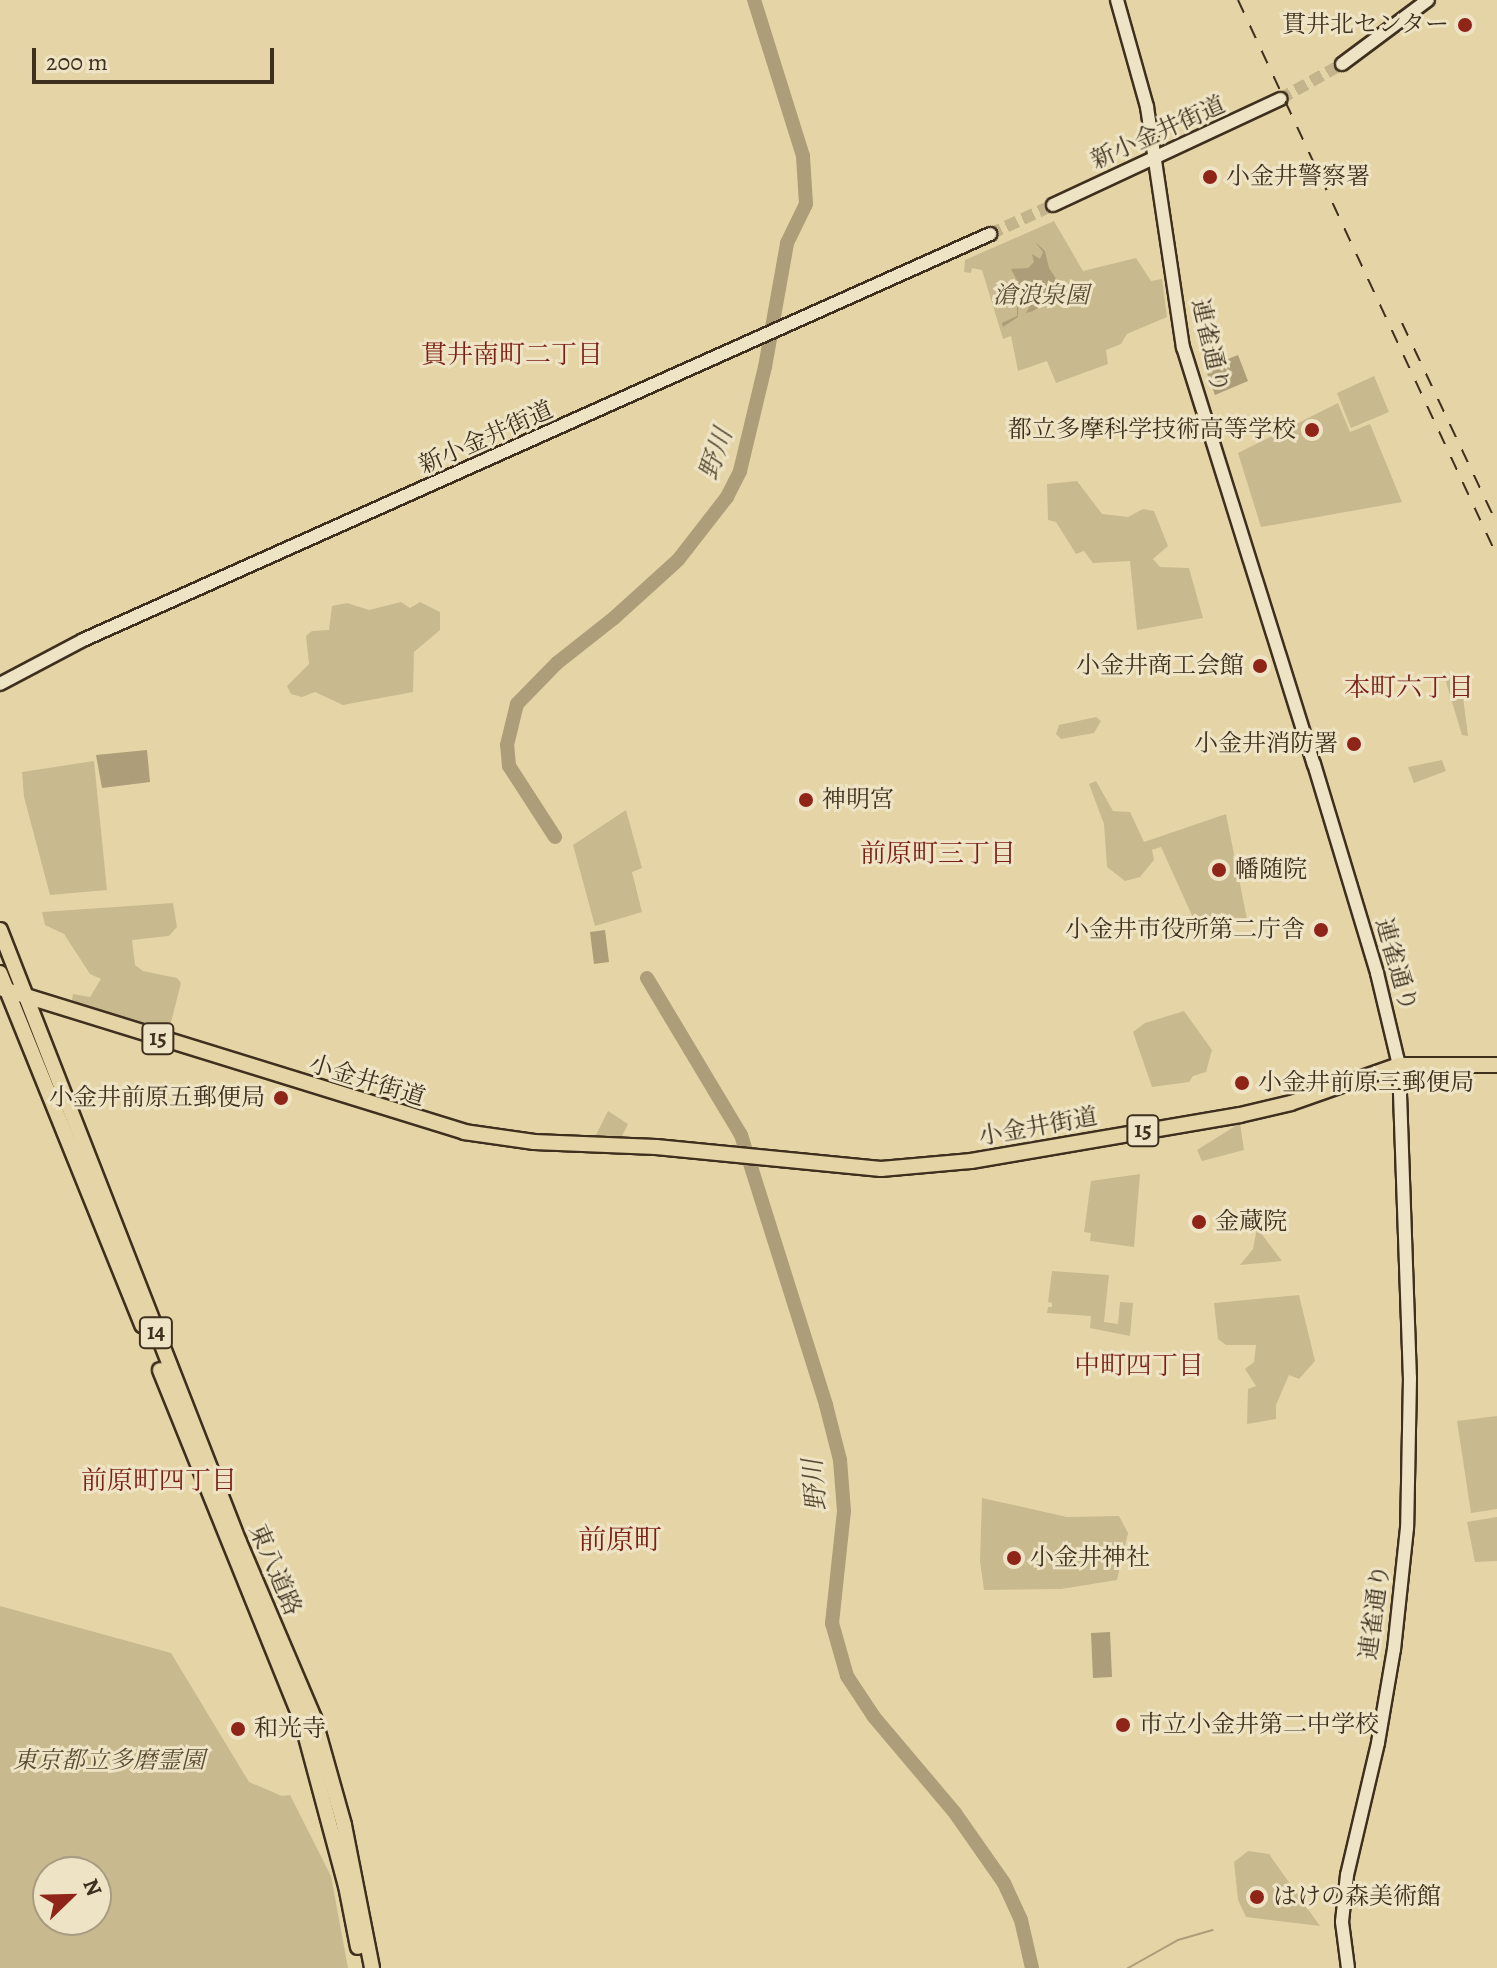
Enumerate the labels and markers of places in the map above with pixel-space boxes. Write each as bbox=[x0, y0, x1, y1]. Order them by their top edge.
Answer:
place label: 貫井北センター bbox=[1281, 11, 1449, 39]
marker: 貫井北センター bbox=[1456, 16, 1474, 34]
place label: 小金井警察署 bbox=[1226, 163, 1370, 191]
marker: 小金井警察署 bbox=[1201, 168, 1219, 186]
place label: 都立多摩科学技術高等学校 bbox=[1008, 416, 1296, 444]
marker: 都立多摩科学技術高等学校 bbox=[1303, 421, 1321, 439]
place label: 小金井商工会館 bbox=[1076, 652, 1244, 680]
marker: 小金井商工会館 bbox=[1251, 657, 1269, 675]
place label: 小金井消防署 bbox=[1194, 730, 1338, 758]
marker: 小金井消防署 bbox=[1345, 735, 1363, 753]
place label: 神明宮 bbox=[822, 786, 894, 814]
marker: 神明宮 bbox=[797, 791, 815, 809]
place label: 幡随院 bbox=[1235, 856, 1307, 884]
marker: 幡随院 bbox=[1210, 861, 1228, 879]
place label: 小金井市役所第二庁舎 bbox=[1065, 916, 1305, 944]
marker: 小金井市役所第二庁舎 bbox=[1312, 921, 1330, 939]
place label: 小金井前原三郵便局 bbox=[1258, 1069, 1474, 1097]
marker: 小金井前原三郵便局 bbox=[1233, 1074, 1251, 1092]
place label: 小金井前原五郵便局 bbox=[49, 1084, 265, 1112]
marker: 小金井前原五郵便局 bbox=[272, 1089, 290, 1107]
place label: 金蔵院 bbox=[1215, 1208, 1287, 1236]
marker: 金蔵院 bbox=[1190, 1213, 1208, 1231]
place label: 小金井神社 bbox=[1030, 1544, 1150, 1572]
marker: 小金井神社 bbox=[1005, 1549, 1023, 1567]
place label: 市立小金井第二中学校 bbox=[1139, 1711, 1379, 1739]
place label: 和光寺 bbox=[254, 1715, 326, 1743]
marker: 市立小金井第二中学校 bbox=[1114, 1716, 1132, 1734]
marker: 和光寺 bbox=[229, 1720, 247, 1738]
place label: はけの森美術館 bbox=[1273, 1883, 1441, 1911]
marker: はけの森美術館 bbox=[1248, 1888, 1266, 1906]

